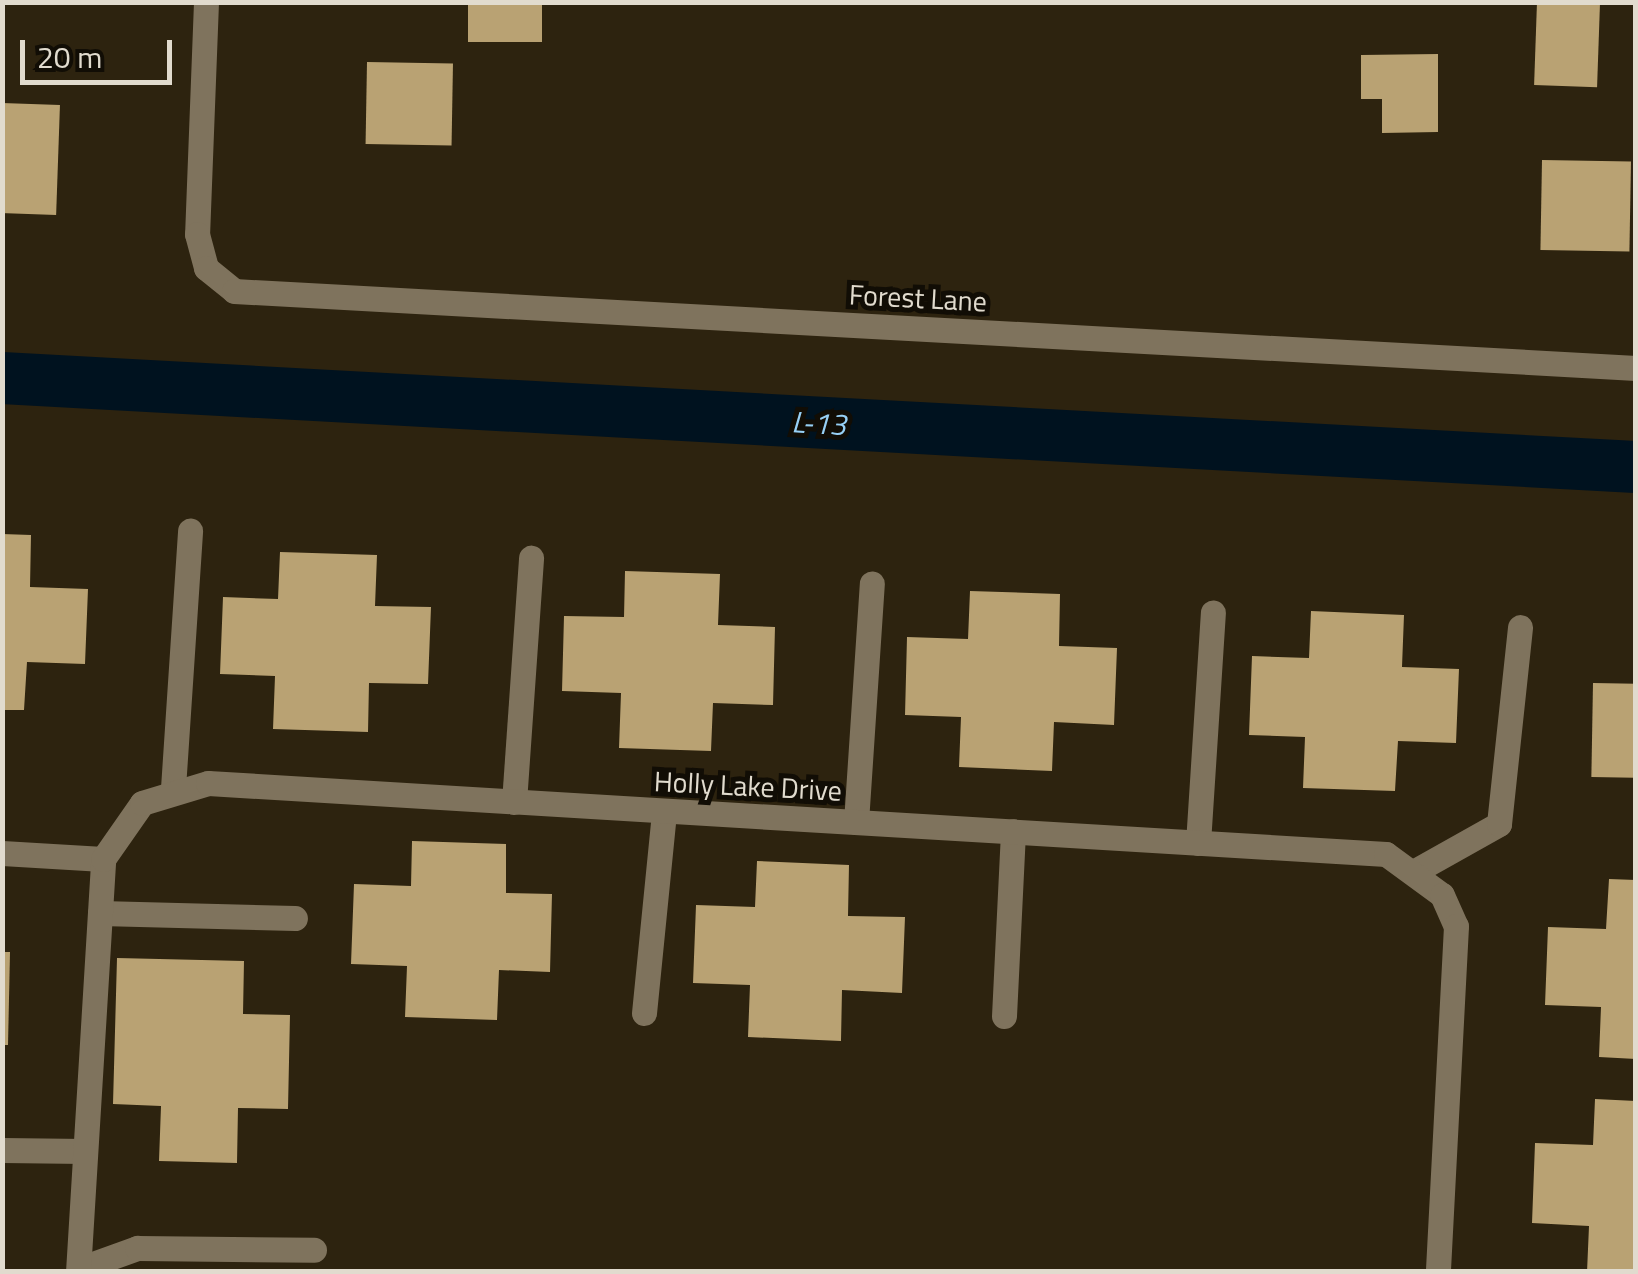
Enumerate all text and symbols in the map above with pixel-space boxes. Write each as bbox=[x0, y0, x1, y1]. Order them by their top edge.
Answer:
scale bar bbox=[25, 20, 178, 82]
text: 20 m bbox=[37, 34, 102, 80]
street label: Forest Lane bbox=[848, 278, 988, 318]
water label: L-13 bbox=[791, 404, 847, 442]
street label: Holly Lake Drive bbox=[653, 764, 843, 808]

